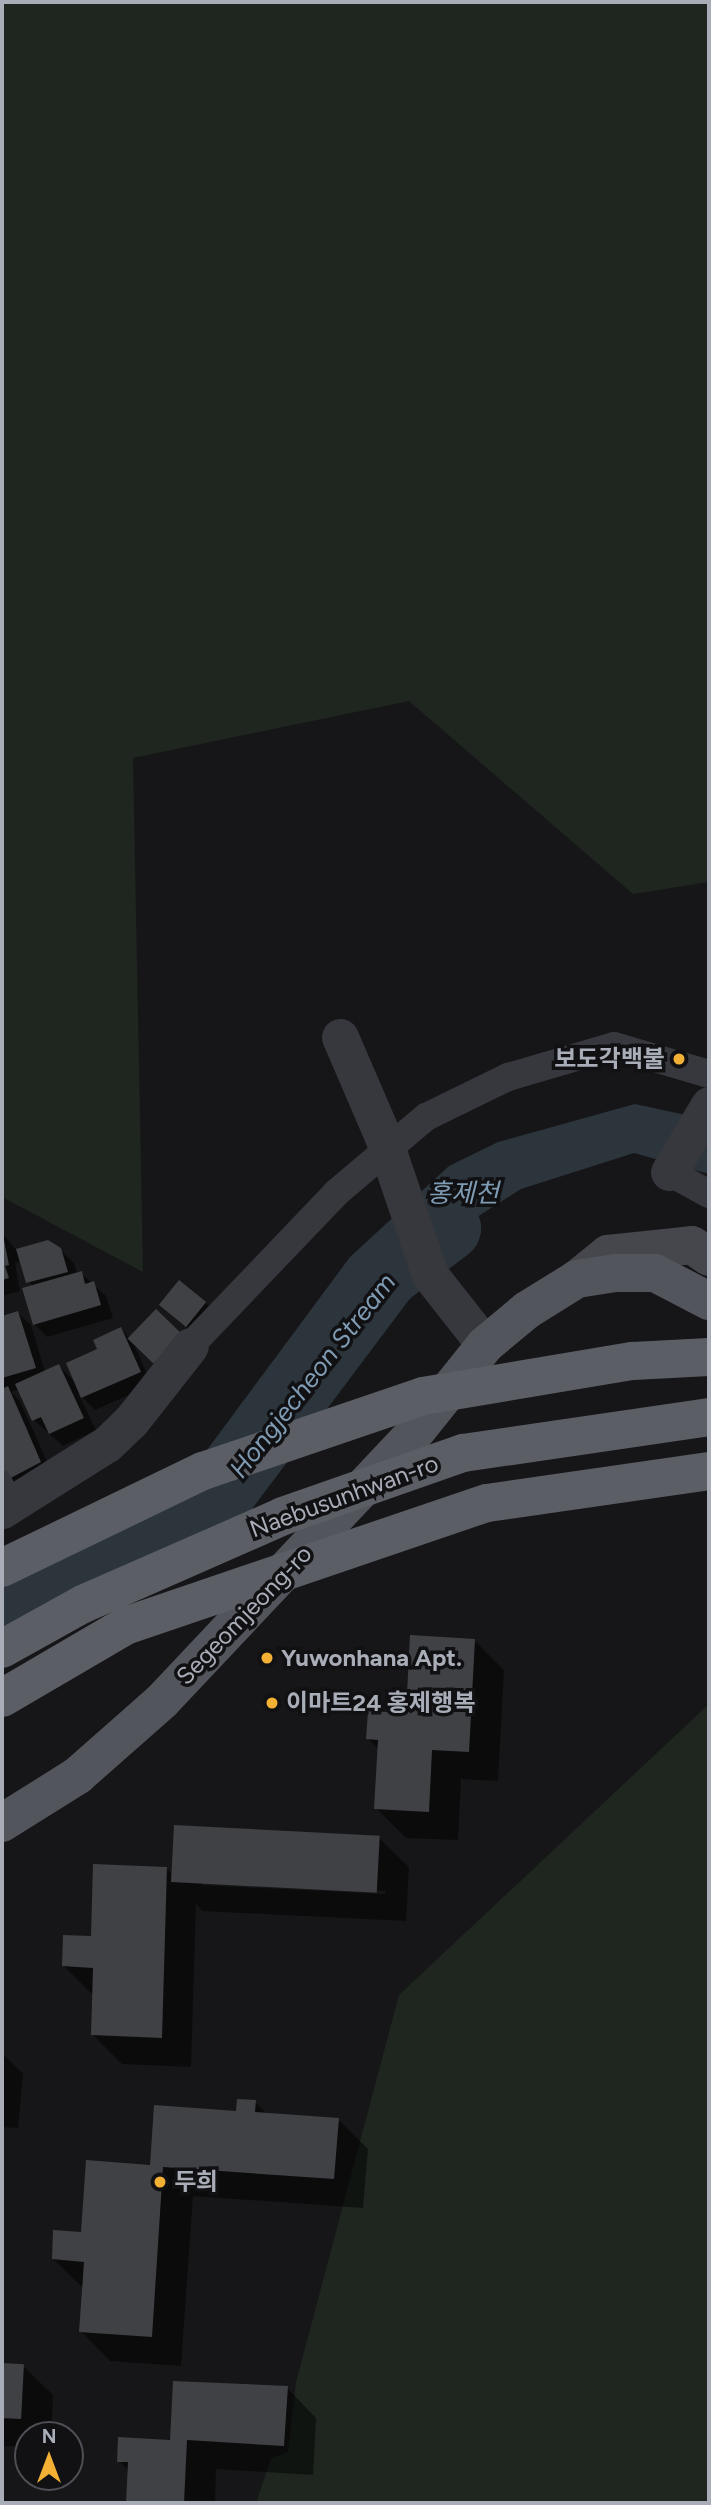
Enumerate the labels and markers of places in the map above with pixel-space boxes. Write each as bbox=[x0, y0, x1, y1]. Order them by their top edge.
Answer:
place label: 보도각백불 bbox=[555, 1045, 665, 1073]
marker: 보도각백불 bbox=[671, 1051, 687, 1067]
place label: Yuwonhana Apt. bbox=[281, 1644, 462, 1672]
marker: Yuwonhana Apt. bbox=[259, 1650, 275, 1666]
place label: 이마트24 홍제행복 bbox=[286, 1689, 475, 1717]
marker: 이마트24 홍제행복 bbox=[264, 1695, 280, 1711]
place label: 두희 bbox=[174, 2168, 218, 2196]
marker: 두희 bbox=[152, 2174, 168, 2190]

